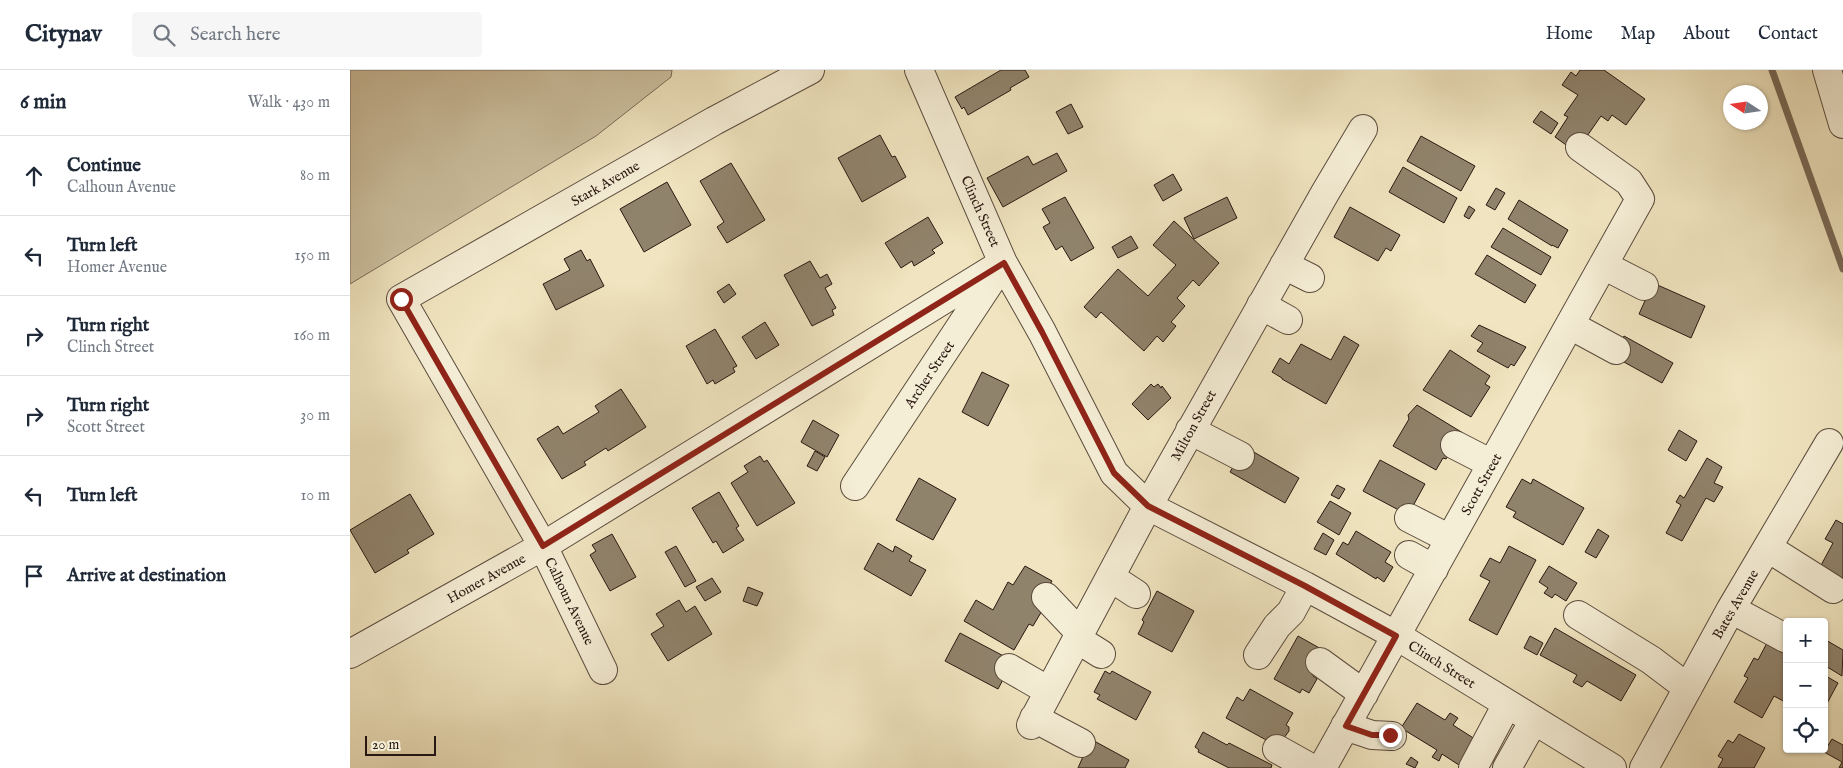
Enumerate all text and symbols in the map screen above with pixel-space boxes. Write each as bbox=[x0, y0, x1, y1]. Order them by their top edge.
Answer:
search box bbox=[132, 12, 482, 57]
text: Citynav bbox=[25, 19, 102, 50]
icon: search bbox=[150, 21, 178, 49]
text: Search here bbox=[190, 23, 281, 47]
text: Home bbox=[1546, 23, 1593, 46]
text: Map bbox=[1621, 23, 1655, 46]
text: About bbox=[1683, 23, 1730, 46]
text: Contact bbox=[1758, 23, 1818, 46]
north arrow bbox=[1723, 85, 1768, 130]
text: 6 min bbox=[20, 89, 66, 116]
text: Walk · 430 m bbox=[248, 93, 330, 113]
text: Continue bbox=[67, 154, 141, 178]
street label: Stark Avenue bbox=[568, 157, 644, 211]
icon: ahead bbox=[20, 162, 48, 190]
text: 80 m bbox=[300, 166, 330, 186]
street label: Clinch Street bbox=[956, 173, 1004, 250]
text: Calhoun Avenue bbox=[67, 178, 176, 198]
text: Turn left bbox=[67, 234, 138, 258]
icon: left bbox=[20, 242, 48, 270]
text: 150 m bbox=[295, 246, 330, 266]
text: Homer Avenue bbox=[67, 258, 167, 278]
route start bbox=[390, 288, 413, 311]
text: Turn right bbox=[67, 314, 149, 338]
icon: right bbox=[20, 322, 48, 350]
text: 160 m bbox=[294, 326, 330, 346]
street label: Archer Street bbox=[900, 337, 959, 413]
text: Clinch Street bbox=[67, 338, 154, 358]
street label: Milton Street bbox=[1167, 387, 1221, 464]
text: Turn right bbox=[67, 394, 149, 418]
icon: right bbox=[20, 402, 48, 430]
text: 30 m bbox=[300, 406, 330, 426]
text: Scott Street bbox=[67, 418, 145, 438]
street label: Scott Street bbox=[1457, 450, 1506, 519]
icon: left bbox=[20, 482, 48, 510]
text: Turn left bbox=[67, 484, 138, 508]
text: 10 m bbox=[300, 486, 330, 506]
street label: Homer Avenue bbox=[444, 550, 530, 608]
street label: Calhoun Avenue bbox=[540, 555, 598, 649]
icon: arrive bbox=[20, 562, 48, 590]
text: Arrive at destination bbox=[67, 564, 226, 588]
street label: Bates Avenue bbox=[1709, 566, 1763, 642]
map controls bbox=[1783, 618, 1828, 753]
button: + bbox=[1783, 618, 1828, 663]
street label: Clinch Street bbox=[1404, 637, 1479, 693]
button: − bbox=[1783, 663, 1828, 708]
button: locate bbox=[1783, 708, 1828, 753]
route end bbox=[1379, 724, 1402, 747]
scale bar bbox=[365, 733, 436, 756]
text: 20 m bbox=[372, 736, 399, 754]

